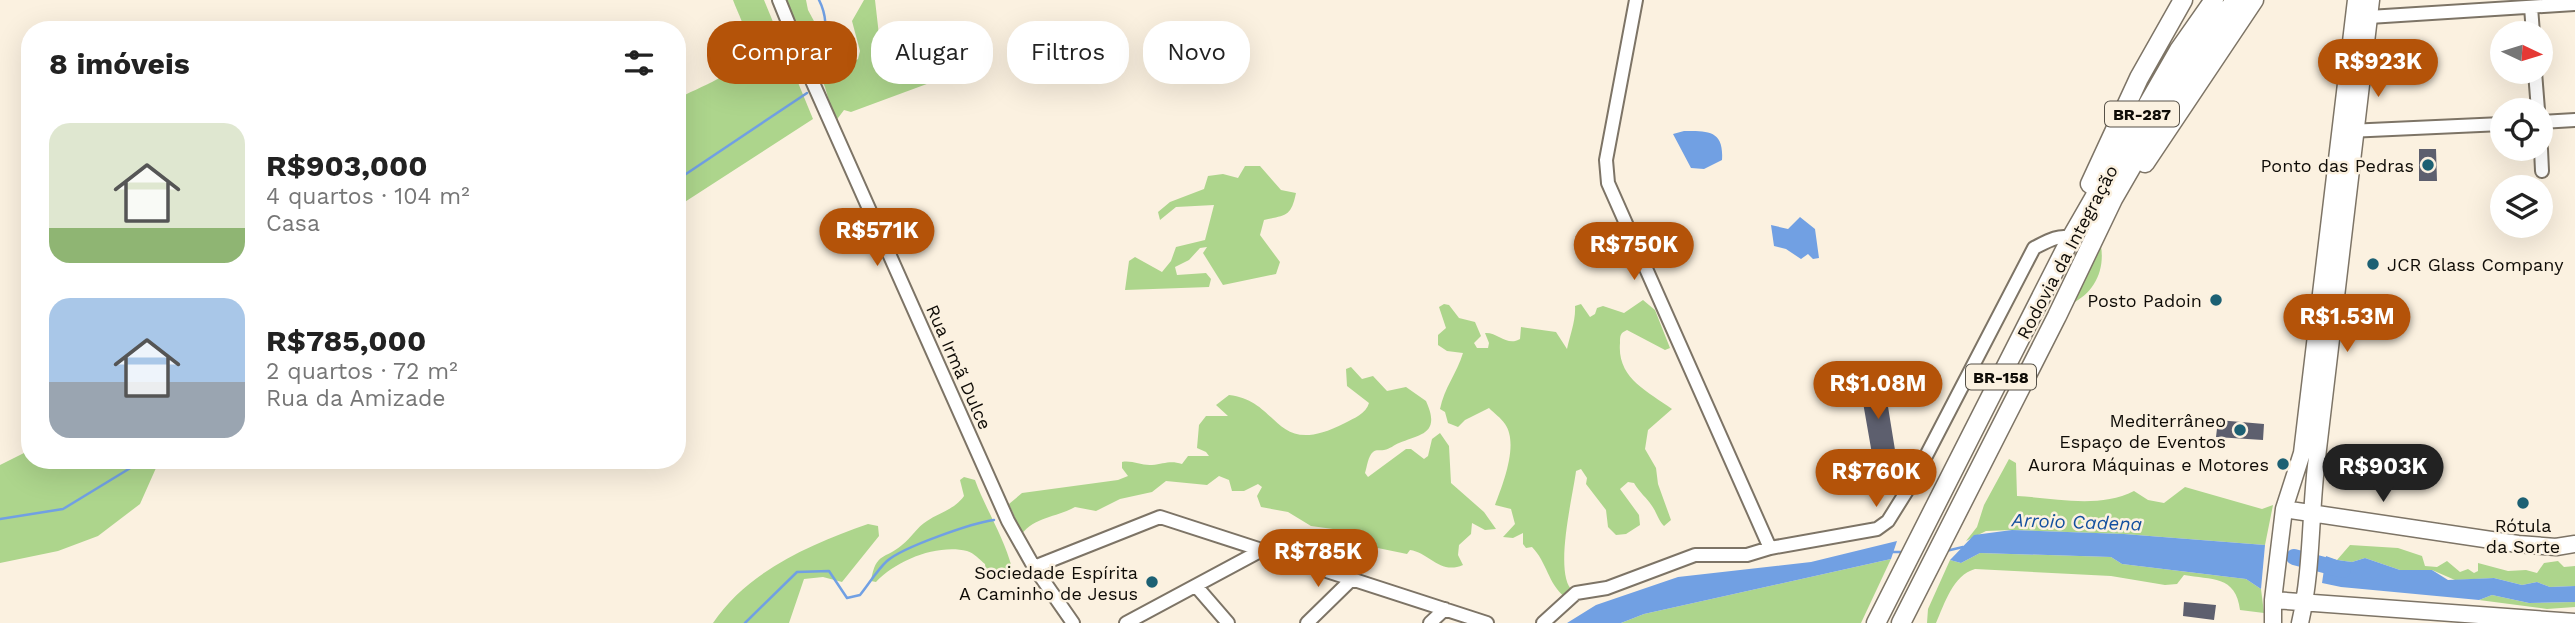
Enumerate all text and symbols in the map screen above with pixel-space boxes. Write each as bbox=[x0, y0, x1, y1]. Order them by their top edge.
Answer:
chip: Comprar bbox=[707, 21, 857, 84]
chip: Alugar bbox=[871, 21, 993, 84]
chip: Filtros bbox=[1007, 21, 1129, 84]
chip: Novo bbox=[1143, 21, 1250, 84]
north arrow bbox=[2490, 21, 2553, 84]
map controls bbox=[2490, 21, 2553, 238]
pin: R$923K bbox=[2321, 40, 2435, 99]
icon: filters bbox=[620, 44, 658, 82]
text: 8 imóveis bbox=[49, 46, 190, 81]
text: R$923K bbox=[2334, 48, 2422, 75]
button: locate bbox=[2490, 98, 2553, 161]
road number: BR-287 bbox=[2105, 102, 2179, 126]
text: R$903,000 bbox=[266, 148, 428, 183]
icon: home bbox=[105, 151, 189, 235]
place label: Ponto das Pedras bbox=[2261, 155, 2414, 176]
marker: Ponto das Pedras bbox=[2420, 157, 2436, 173]
street label: Rodovia da Integração bbox=[2012, 161, 2122, 343]
button: layers bbox=[2490, 175, 2553, 238]
text: 4 quartos · 104 m² bbox=[266, 183, 470, 210]
pin: R$571K bbox=[820, 208, 934, 268]
text: Casa bbox=[266, 210, 320, 237]
text: R$571K bbox=[835, 217, 919, 244]
pin: R$750K bbox=[1577, 222, 1691, 282]
text: R$750K bbox=[1590, 231, 1678, 258]
place label: JCR Glass Company bbox=[2387, 254, 2564, 275]
marker: JCR Glass Company bbox=[2365, 256, 2381, 272]
place label: Posto Padoin bbox=[2087, 290, 2202, 311]
marker: Posto Padoin bbox=[2208, 292, 2224, 308]
pin: R$1.53M bbox=[2282, 294, 2412, 354]
street label: Rua Irmã Dulce bbox=[922, 301, 996, 433]
text: R$1.53M bbox=[2299, 303, 2395, 330]
text: R$785,000 bbox=[266, 323, 426, 358]
icon: home bbox=[105, 326, 189, 410]
text: 2 quartos · 72 m² bbox=[266, 358, 458, 385]
pin: R$1.08M bbox=[1813, 362, 1943, 421]
road number: BR-158 bbox=[1966, 364, 2036, 390]
text: R$1.08M bbox=[1829, 370, 1927, 397]
text: Rua da Amizade bbox=[266, 385, 446, 412]
place label: Mediterrâneo Espaço de Eventos bbox=[2059, 410, 2226, 452]
marker: Mediterrâneo Espaço de Eventos bbox=[2232, 422, 2248, 438]
pin: R$903K bbox=[2326, 444, 2440, 504]
pin: R$760K bbox=[1819, 449, 1933, 509]
text: R$903K bbox=[2339, 453, 2427, 480]
place label: Aurora Máquinas e Motores bbox=[2028, 454, 2269, 475]
marker: Aurora Máquinas e Motores bbox=[2275, 456, 2291, 472]
text: R$760K bbox=[1832, 458, 1920, 485]
marker: Rótula da Sorte bbox=[2515, 495, 2531, 511]
water label: Arroio Cadena bbox=[2010, 508, 2143, 536]
place label: Rótula da Sorte bbox=[2486, 515, 2560, 557]
pin: R$785K bbox=[1261, 530, 1375, 589]
text: R$785K bbox=[1274, 538, 1362, 565]
place label: Sociedade Espírita A Caminho de Jesus bbox=[959, 562, 1138, 604]
marker: Sociedade Espírita A Caminho de Jesus bbox=[1144, 574, 1160, 590]

